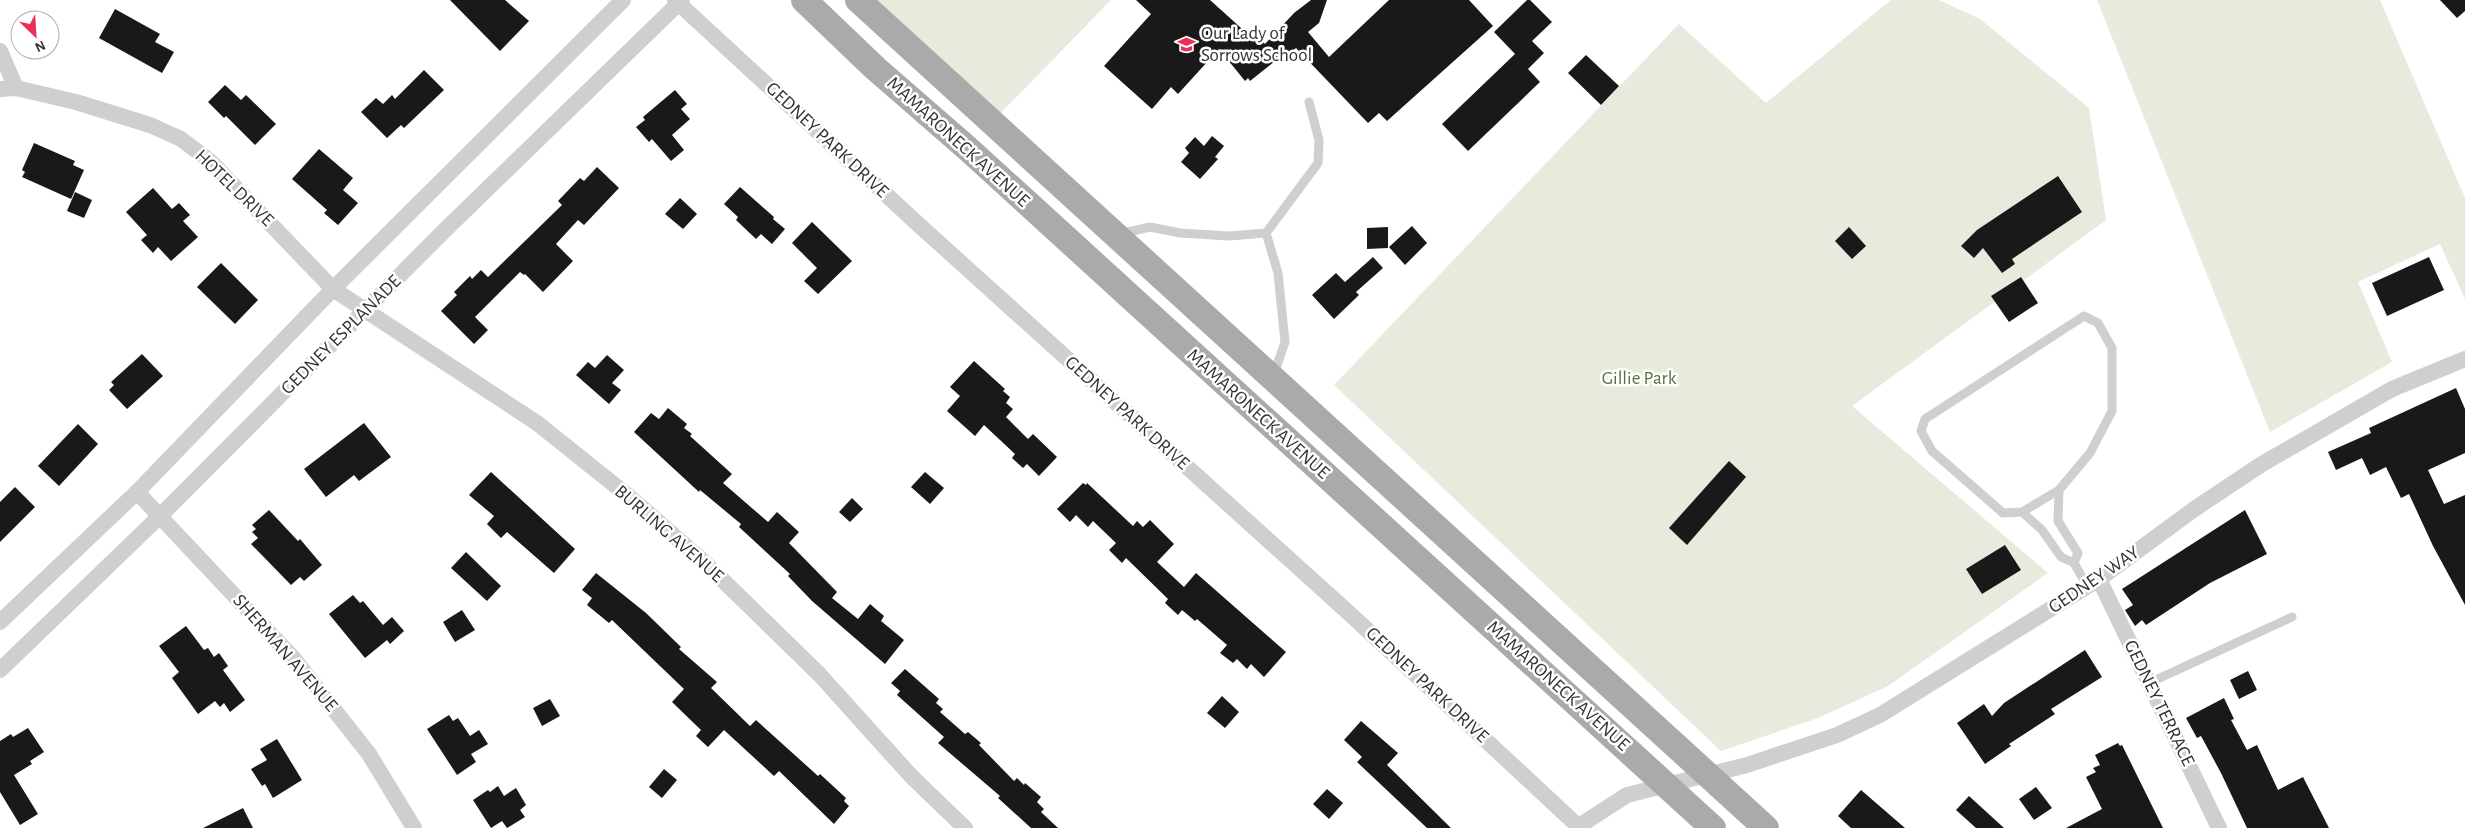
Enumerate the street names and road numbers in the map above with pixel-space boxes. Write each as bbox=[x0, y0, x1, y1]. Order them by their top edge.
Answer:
street label: MAMARONECK AVENUE bbox=[883, 73, 1033, 211]
street label: GEDNEY PARK DRIVE bbox=[762, 79, 892, 201]
street label: HOTEL DRIVE bbox=[191, 146, 277, 230]
street label: GEDNEY ESPLANADE bbox=[278, 272, 404, 398]
street label: MAMARONECK AVENUE bbox=[1183, 345, 1333, 483]
street label: GEDNEY PARK DRIVE bbox=[1061, 353, 1193, 473]
street label: BURLING AVENUE bbox=[611, 482, 727, 586]
street label: GEDNEY WAY bbox=[2045, 543, 2143, 617]
street label: SHERMAN AVENUE bbox=[229, 591, 341, 715]
street label: MAMARONECK AVENUE bbox=[1483, 617, 1633, 755]
street label: GEDNEY PARK DRIVE bbox=[1362, 624, 1492, 746]
street label: GEDNEY TERRACE bbox=[2120, 637, 2198, 769]

